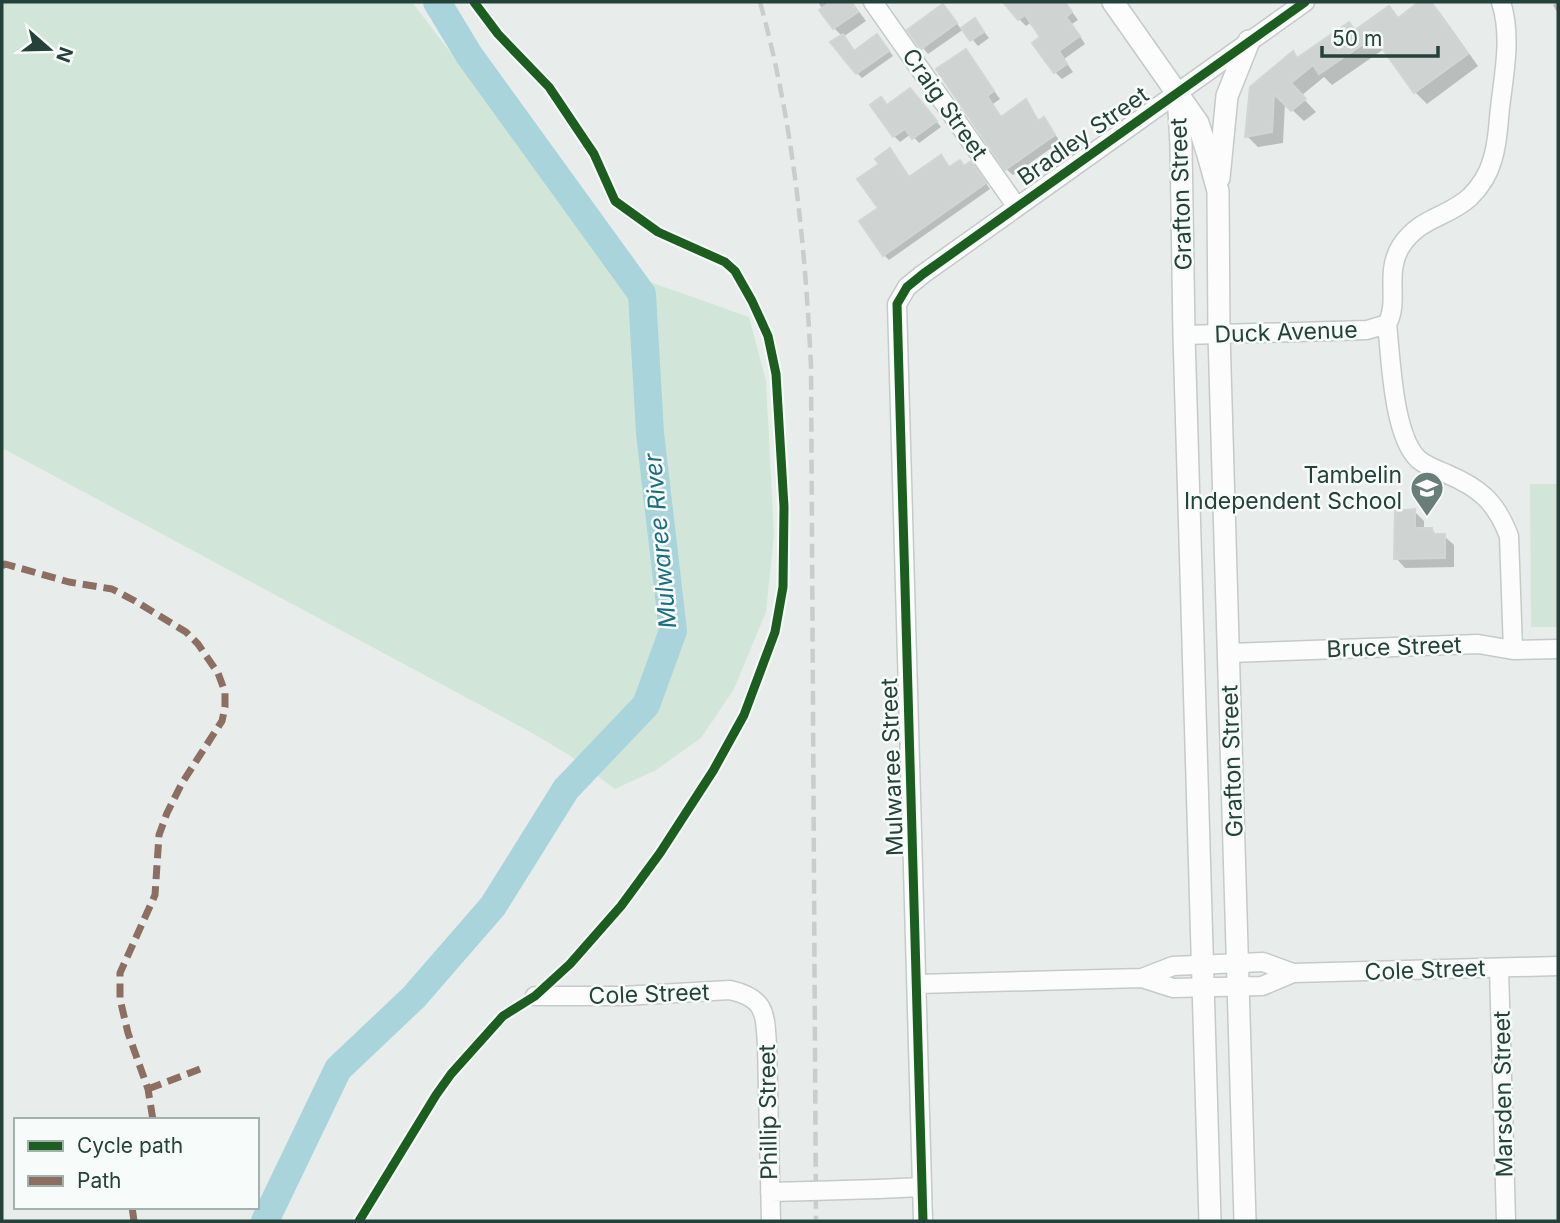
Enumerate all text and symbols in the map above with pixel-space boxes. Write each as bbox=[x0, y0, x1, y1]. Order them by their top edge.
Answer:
north arrow bbox=[14, 14, 84, 84]
scale bar bbox=[1322, 14, 1438, 58]
text: 50 m bbox=[1332, 26, 1382, 51]
street label: Craig Street bbox=[896, 43, 994, 165]
text: N bbox=[51, 44, 78, 65]
street label: Bradley Street bbox=[1012, 80, 1154, 192]
street label: Grafton Street bbox=[1164, 117, 1198, 271]
street label: Duck Avenue bbox=[1214, 316, 1358, 348]
water label: Mulwaree River bbox=[638, 451, 682, 630]
place label: Tambelin Independent School bbox=[1184, 461, 1402, 515]
school or university icon: Tambelin Independent School bbox=[1408, 469, 1446, 518]
street label: Bruce Street bbox=[1326, 631, 1463, 663]
street label: Mulwaree Street bbox=[875, 677, 909, 857]
street label: Grafton Street bbox=[1215, 684, 1249, 838]
street label: Cole Street bbox=[1364, 954, 1486, 986]
street label: Cole Street bbox=[588, 978, 710, 1010]
street label: Marsden Street bbox=[1488, 1010, 1518, 1178]
street label: Phillip Street bbox=[753, 1043, 783, 1180]
legend bbox=[14, 1118, 259, 1209]
text: Cycle path bbox=[77, 1133, 183, 1158]
text: Path bbox=[77, 1168, 122, 1193]

